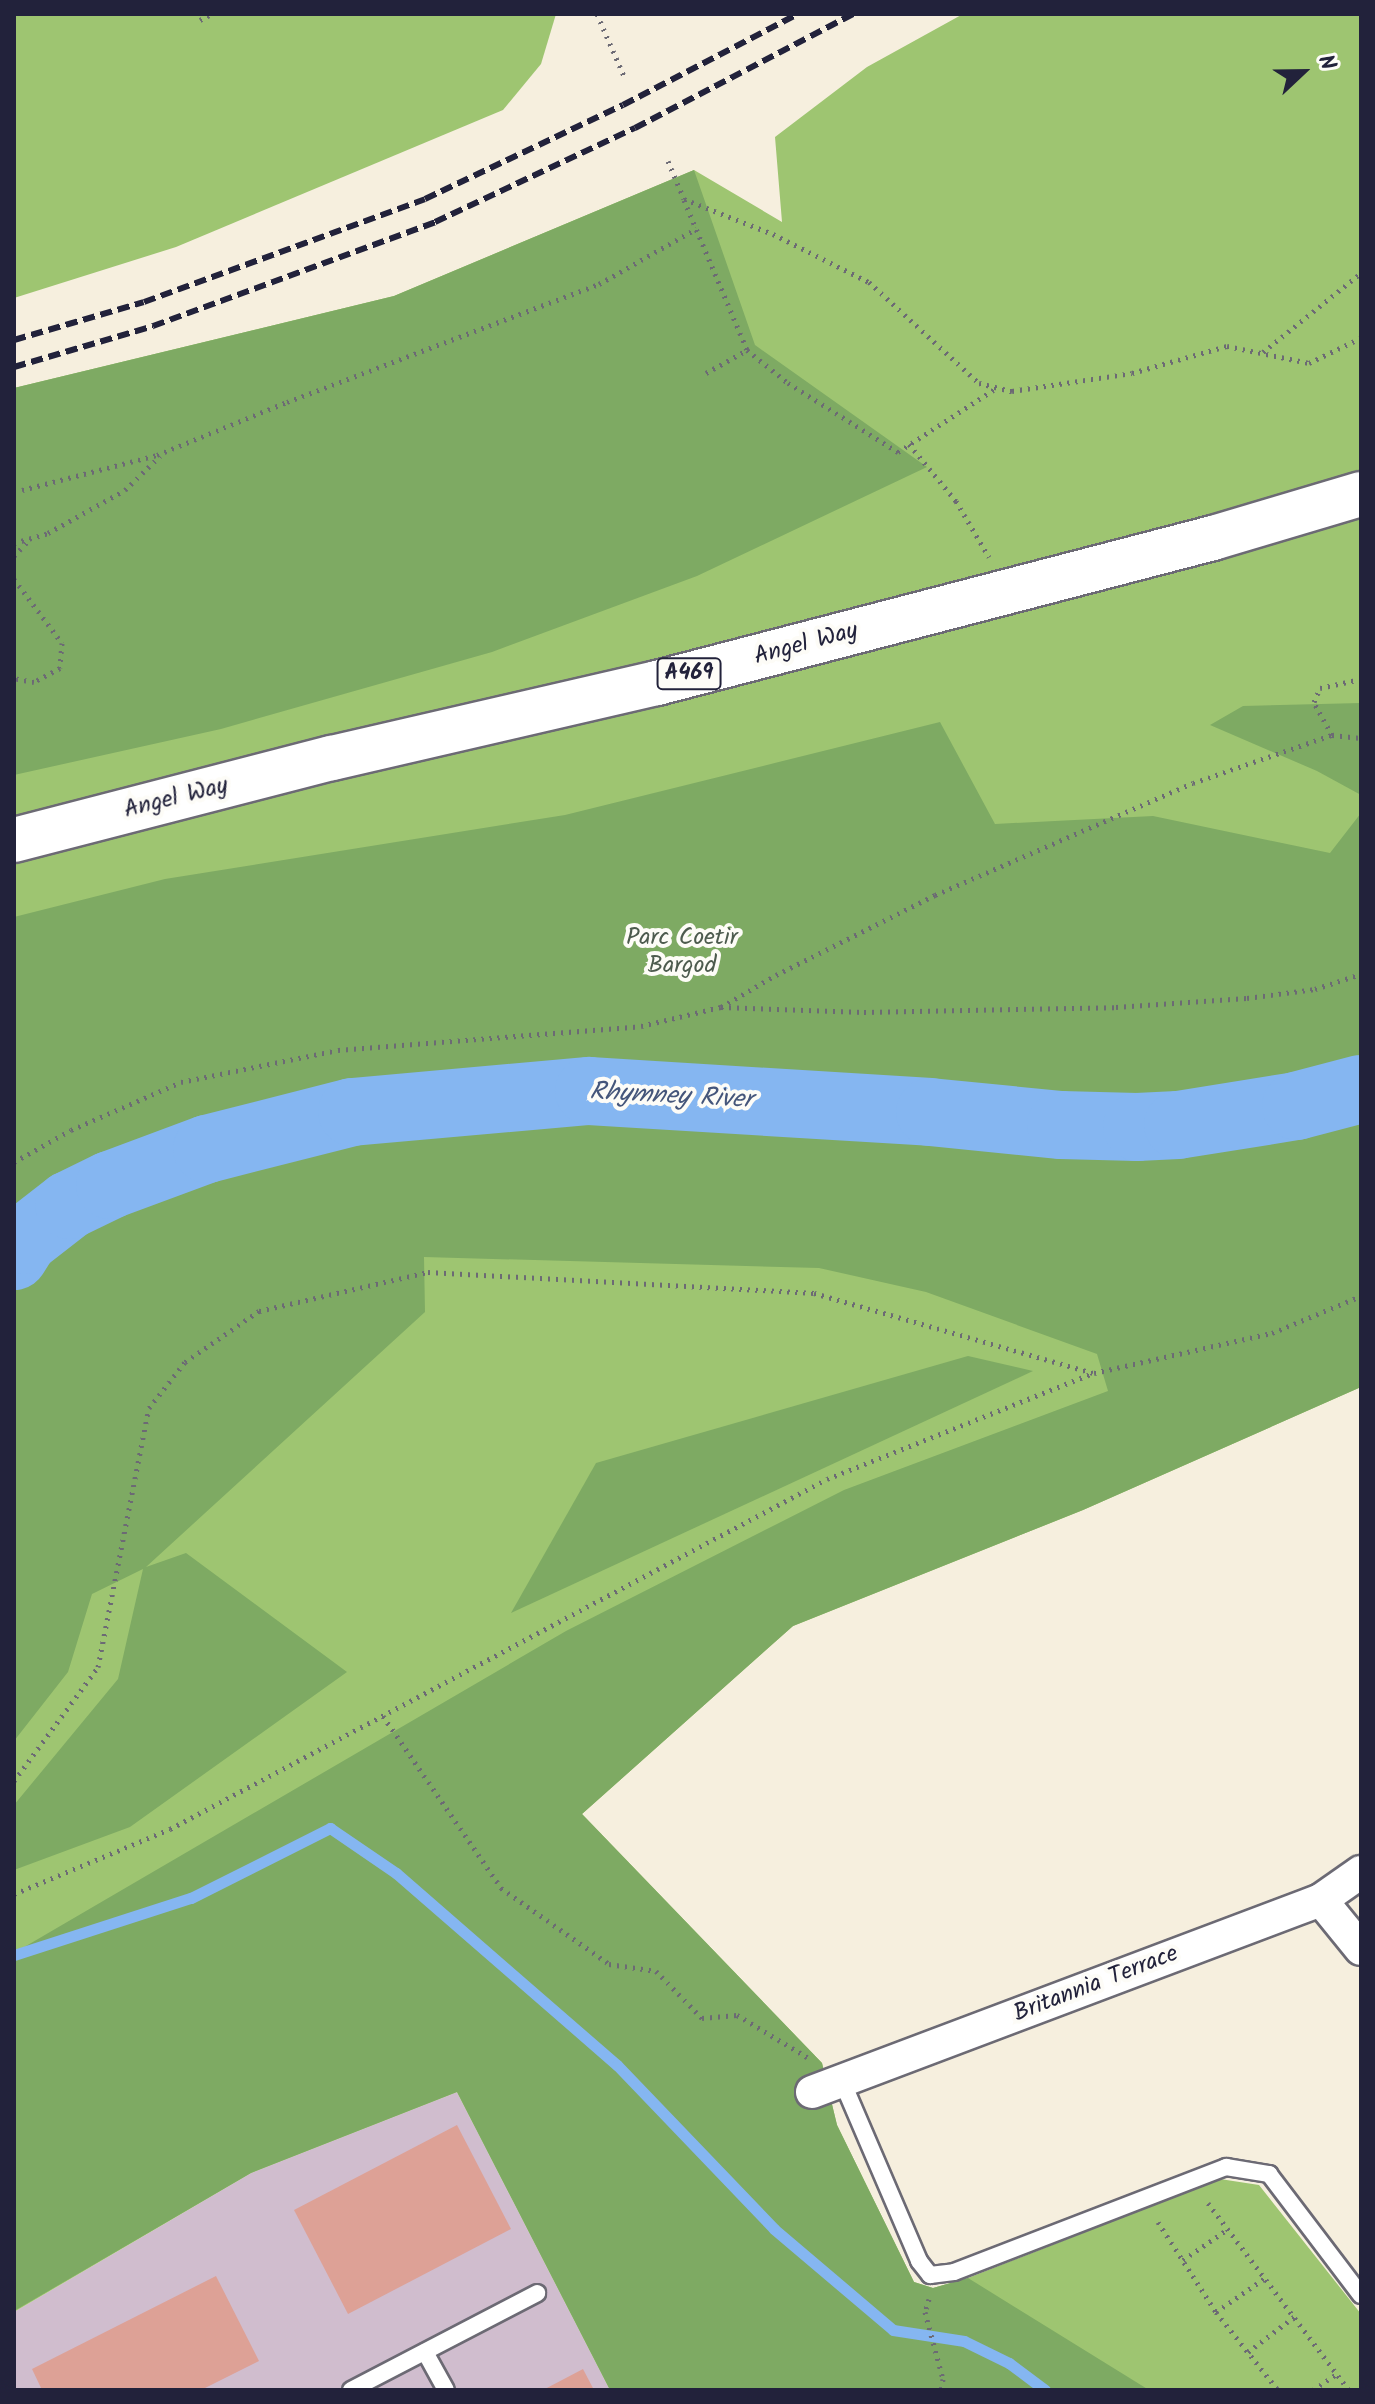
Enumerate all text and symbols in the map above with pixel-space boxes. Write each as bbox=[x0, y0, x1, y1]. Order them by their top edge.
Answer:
north arrow bbox=[1263, 32, 1343, 112]
text: N bbox=[1307, 50, 1345, 76]
street label: Angel Way bbox=[751, 616, 861, 672]
road number: A469 bbox=[655, 656, 723, 692]
street label: Angel Way bbox=[121, 771, 231, 825]
park label: Parc Coetir Bargod bbox=[626, 924, 738, 980]
water label: Rhymney River bbox=[589, 1077, 753, 1117]
street label: Britannia Terrace bbox=[1010, 1939, 1182, 2029]

